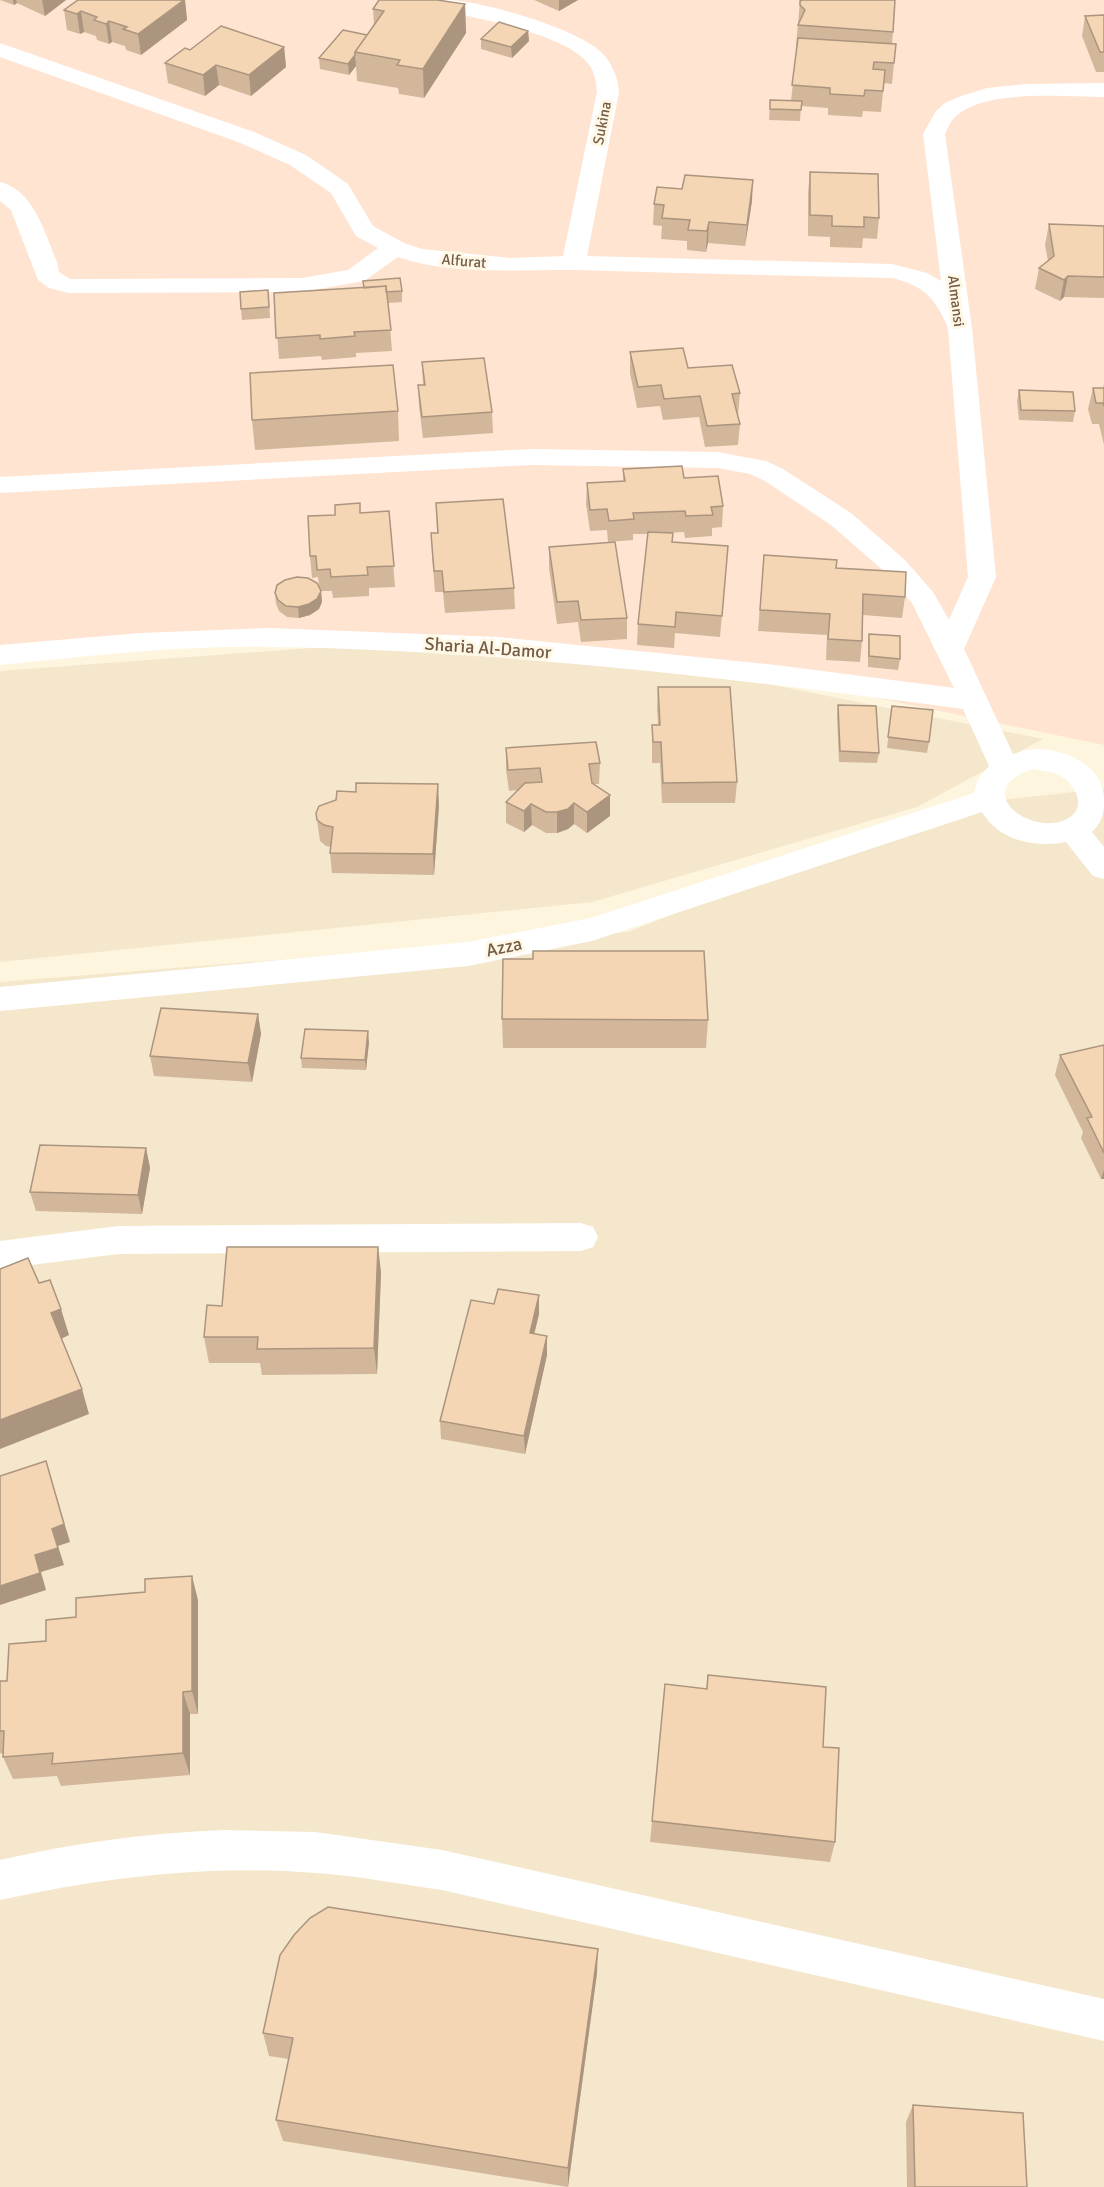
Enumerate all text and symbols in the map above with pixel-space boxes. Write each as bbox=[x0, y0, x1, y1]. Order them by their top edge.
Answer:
street label: Sukina bbox=[589, 100, 615, 146]
street label: Alfurat bbox=[441, 250, 487, 272]
street label: Almansi bbox=[944, 274, 968, 328]
street label: Sharia Al-Damor bbox=[424, 633, 552, 663]
street label: Azza bbox=[484, 932, 524, 962]

